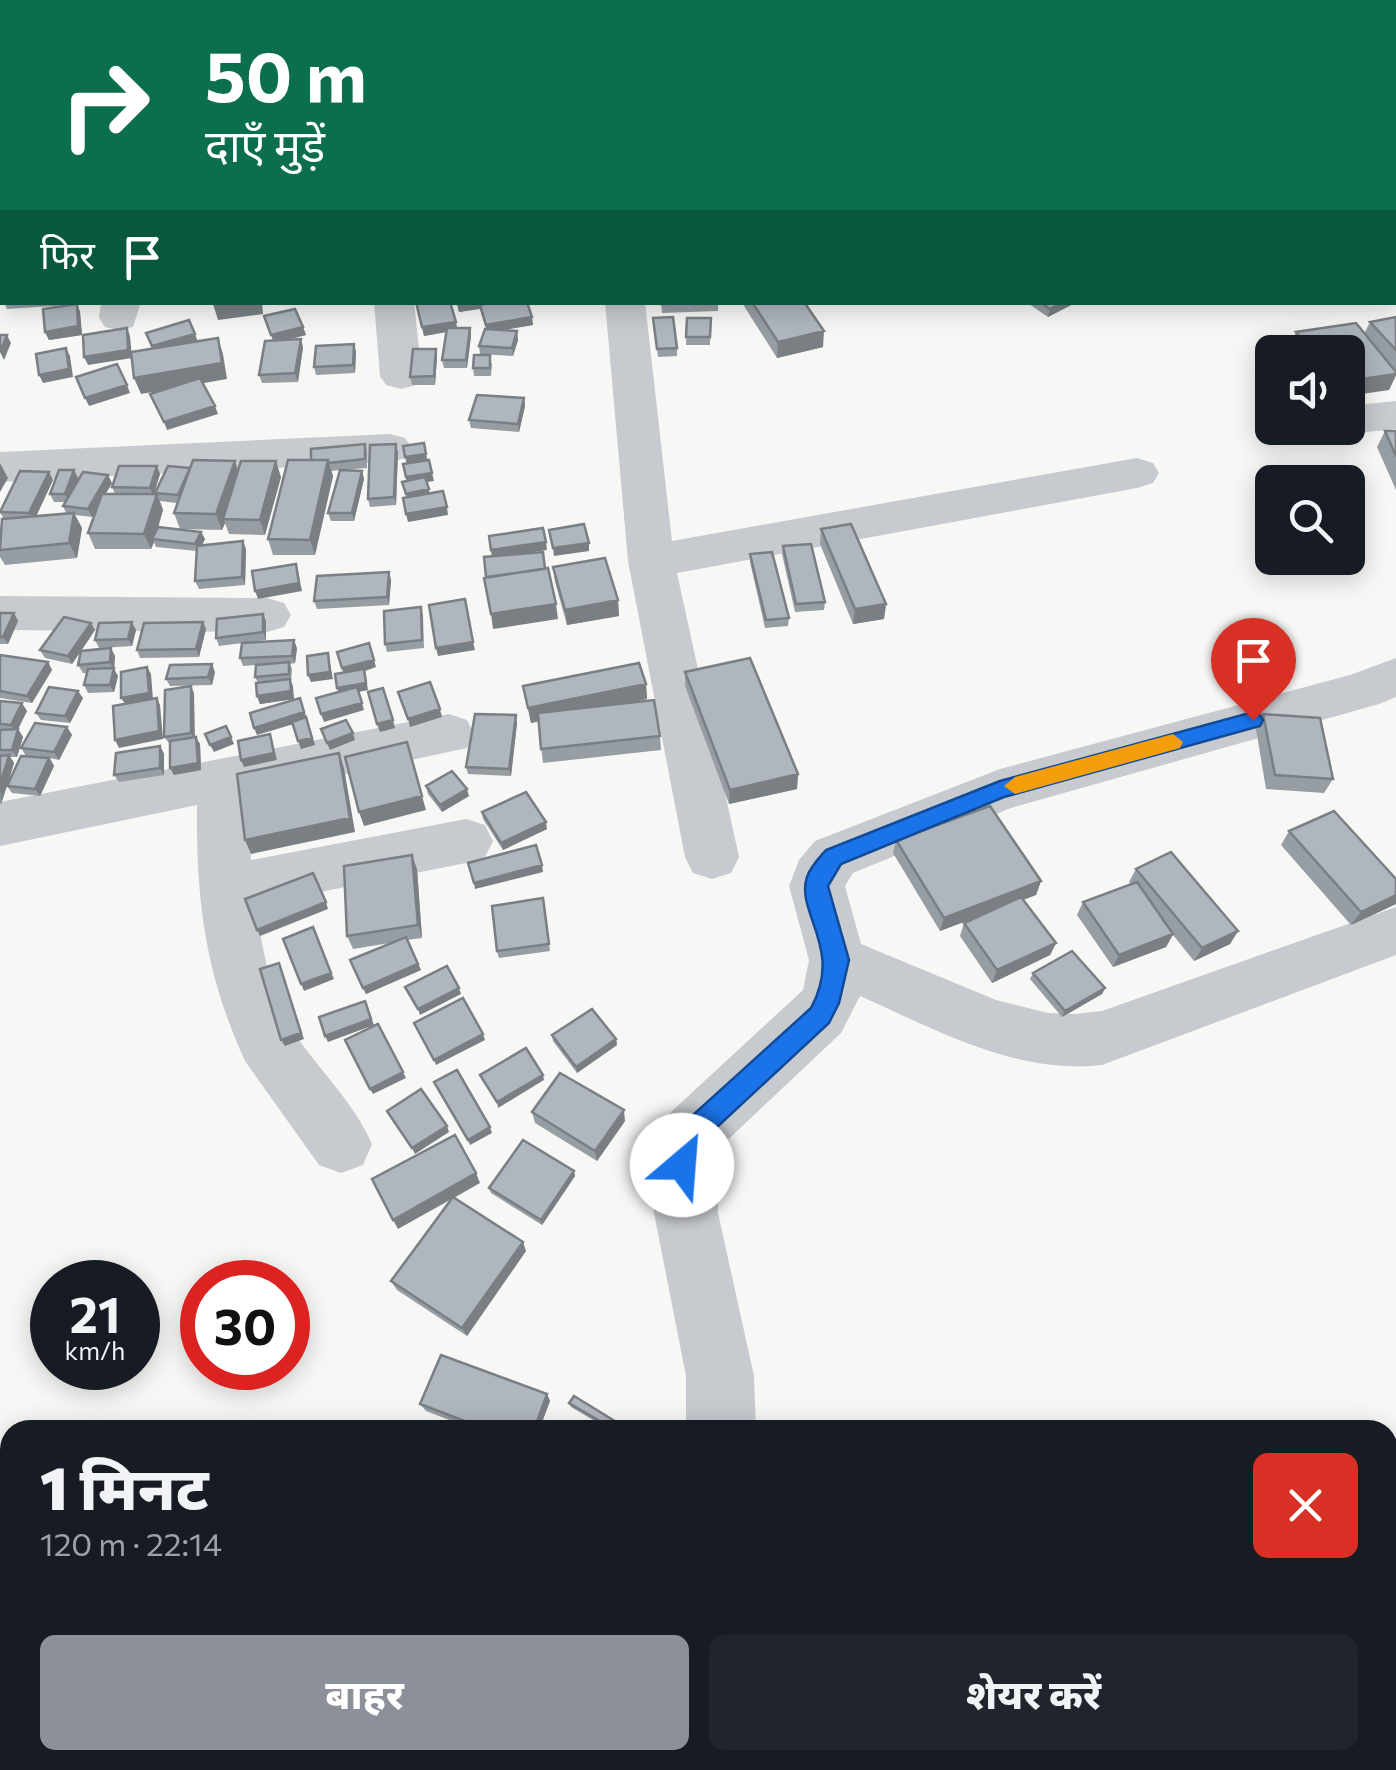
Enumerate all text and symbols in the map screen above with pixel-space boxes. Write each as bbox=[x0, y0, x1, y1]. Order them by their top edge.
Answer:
text: 50 m bbox=[205, 31, 367, 116]
icon: right bbox=[40, 40, 170, 170]
text: दाएँ मुड़ें bbox=[205, 116, 325, 171]
text: फिर bbox=[40, 230, 95, 277]
icon: arrive bbox=[115, 230, 170, 285]
map controls bbox=[1255, 335, 1365, 575]
button: sound bbox=[1255, 335, 1365, 445]
button: search bbox=[1255, 465, 1365, 575]
pin bbox=[1211, 618, 1296, 721]
icon: arrive bbox=[1226, 633, 1281, 688]
position arrow bbox=[630, 1113, 734, 1217]
speed limit sign: 30 bbox=[180, 1260, 310, 1390]
text: 21 bbox=[69, 1282, 121, 1343]
text: km/h bbox=[65, 1335, 125, 1365]
text: 1 मिनट bbox=[40, 1449, 209, 1522]
button: close bbox=[1253, 1453, 1358, 1558]
text: 120 m · 22:14 bbox=[40, 1523, 222, 1563]
button: बाहर bbox=[40, 1635, 689, 1750]
button: शेयर करें bbox=[709, 1635, 1358, 1750]

